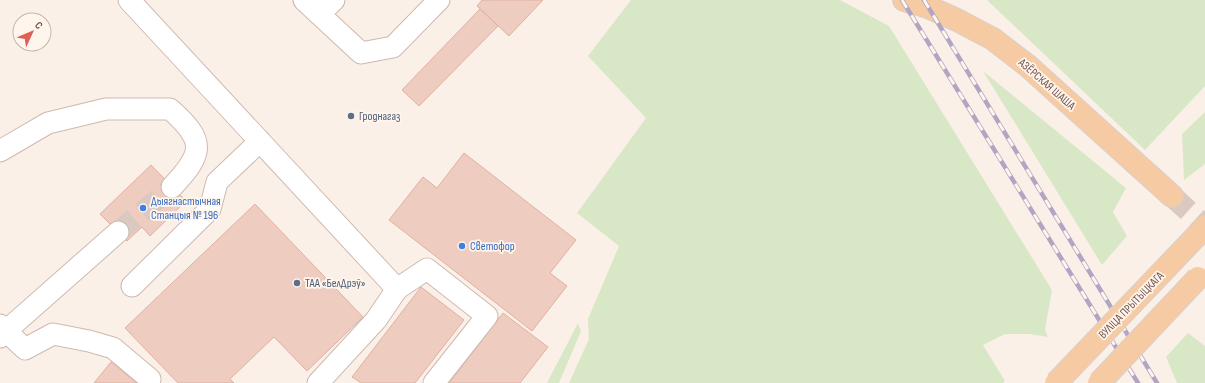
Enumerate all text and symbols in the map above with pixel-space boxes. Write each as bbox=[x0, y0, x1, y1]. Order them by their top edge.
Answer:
north arrow bbox=[12, 12, 52, 52]
text: С bbox=[32, 19, 46, 32]
street label: АЗЁРСКАЯ ШАША bbox=[1014, 55, 1079, 114]
place label: Гроднагаз bbox=[359, 109, 400, 124]
marker: Гроднагаз bbox=[346, 111, 356, 121]
place label: Дыягнастычная Станцыя № 196 bbox=[151, 194, 221, 223]
marker: Дыягнастычная Станцыя № 196 bbox=[138, 203, 148, 213]
place label: Светофор bbox=[470, 239, 515, 254]
marker: Светофор bbox=[457, 241, 467, 251]
street label: ВУЛІЦА ПРЫТЫЦКАГА bbox=[1096, 268, 1168, 342]
place label: ТАА «БелДрэў» bbox=[305, 276, 366, 291]
marker: ТАА «БелДрэў» bbox=[292, 278, 302, 288]

